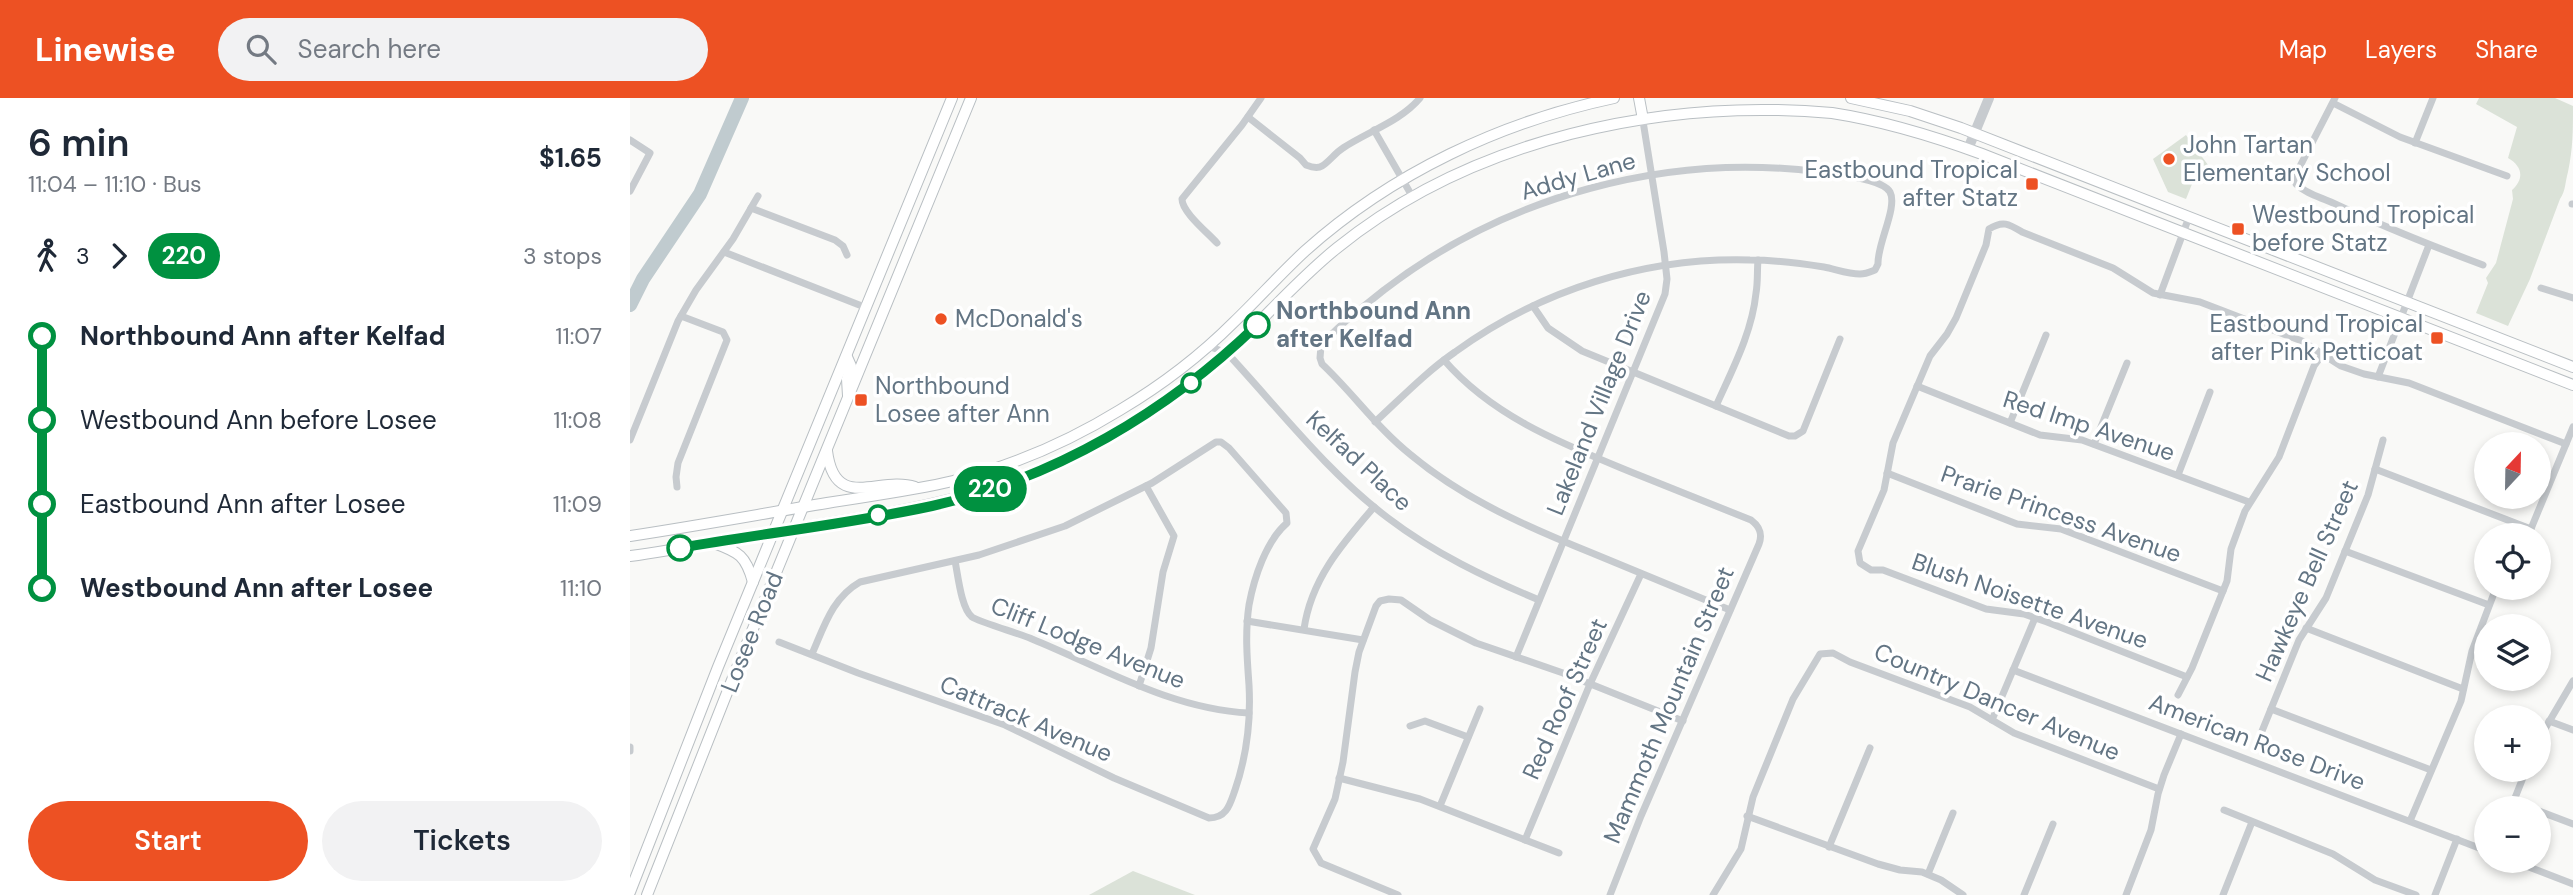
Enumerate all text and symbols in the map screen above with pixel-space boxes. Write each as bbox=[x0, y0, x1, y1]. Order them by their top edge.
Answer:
search box bbox=[218, 18, 708, 81]
text: Linewise bbox=[35, 28, 176, 71]
icon: search bbox=[242, 30, 280, 68]
text: Search here bbox=[298, 32, 441, 66]
text: Map bbox=[2279, 34, 2327, 65]
text: Layers bbox=[2365, 34, 2437, 65]
text: Share bbox=[2475, 34, 2538, 65]
text: 6 min bbox=[28, 118, 130, 168]
place label: John Tartan Elementary School bbox=[2183, 129, 2391, 188]
text: $1.65 bbox=[539, 141, 602, 175]
street label: Addy Lane bbox=[1517, 144, 1639, 207]
marker: John Tartan Elementary School bbox=[2161, 151, 2177, 167]
place label: Eastbound Tropical after Statz bbox=[1805, 154, 2018, 213]
text: 11:04 – 11:10 · Bus bbox=[28, 169, 202, 199]
marker: Eastbound Tropical after Statz bbox=[2024, 176, 2040, 192]
place label: Westbound Tropical before Statz bbox=[2252, 199, 2474, 258]
marker: Westbound Tropical before Statz bbox=[2230, 221, 2246, 237]
icon: walk bbox=[28, 237, 66, 275]
icon: forward bbox=[100, 237, 138, 275]
text: 220 bbox=[162, 240, 206, 271]
text: 3 bbox=[76, 241, 90, 271]
text: 3 stops bbox=[523, 241, 602, 271]
street label: Lakeland Village Drive bbox=[1539, 286, 1658, 520]
place label: Northbound Ann after Kelfad bbox=[1276, 295, 1471, 354]
place label: McDonald's bbox=[955, 303, 1083, 334]
place label: Eastbound Tropical after Pink Petticoat bbox=[2210, 308, 2423, 367]
marker: McDonald's bbox=[933, 311, 949, 327]
marker: Northbound Ann after Kelfad bbox=[1244, 312, 1270, 338]
text: Northbound Ann after Kelfad bbox=[80, 319, 446, 353]
text: 11:07 bbox=[555, 321, 602, 351]
marker: Eastbound Tropical after Pink Petticoat bbox=[2429, 330, 2445, 346]
place label: Northbound Losee after Ann bbox=[875, 370, 1050, 429]
unlabelled marker bbox=[1181, 373, 1201, 393]
street label: Red Imp Avenue bbox=[1999, 383, 2179, 468]
marker: Northbound Losee after Ann bbox=[853, 392, 869, 408]
text: Westbound Ann before Losee bbox=[80, 403, 437, 437]
street label: Kelfad Place bbox=[1300, 404, 1419, 518]
text: 11:08 bbox=[553, 405, 602, 435]
north arrow bbox=[2474, 432, 2552, 509]
map controls bbox=[2474, 432, 2551, 873]
street label: Prarie Princess Avenue bbox=[1937, 458, 2185, 569]
line badge: 220 bbox=[950, 466, 1030, 512]
text: 220 bbox=[968, 473, 1012, 504]
street label: Hawkeye Bell Street bbox=[2248, 475, 2365, 686]
text: Eastbound Ann after Losee bbox=[80, 487, 406, 521]
text: 11:09 bbox=[553, 489, 602, 519]
unlabelled marker bbox=[868, 505, 888, 525]
button: locate bbox=[2474, 523, 2551, 600]
unlabelled marker bbox=[667, 535, 693, 561]
street label: Blush Noisette Avenue bbox=[1908, 546, 2152, 656]
street label: Mammoth Mountain Street bbox=[1596, 562, 1741, 848]
street label: Losee Road bbox=[713, 567, 790, 697]
text: Westbound Ann after Losee bbox=[80, 571, 433, 605]
text: 11:10 bbox=[560, 573, 602, 603]
street label: Cliff Lodge Avenue bbox=[986, 589, 1190, 696]
street label: Red Roof Street bbox=[1515, 613, 1614, 784]
button: layers bbox=[2474, 614, 2551, 691]
street label: Country Dancer Avenue bbox=[1869, 636, 2125, 767]
street label: Cattrack Avenue bbox=[935, 668, 1117, 769]
street label: American Rose Drive bbox=[2145, 686, 2370, 797]
button: + bbox=[2474, 705, 2551, 782]
button: − bbox=[2474, 796, 2551, 873]
button: Start bbox=[28, 801, 308, 881]
button: Tickets bbox=[322, 801, 602, 881]

